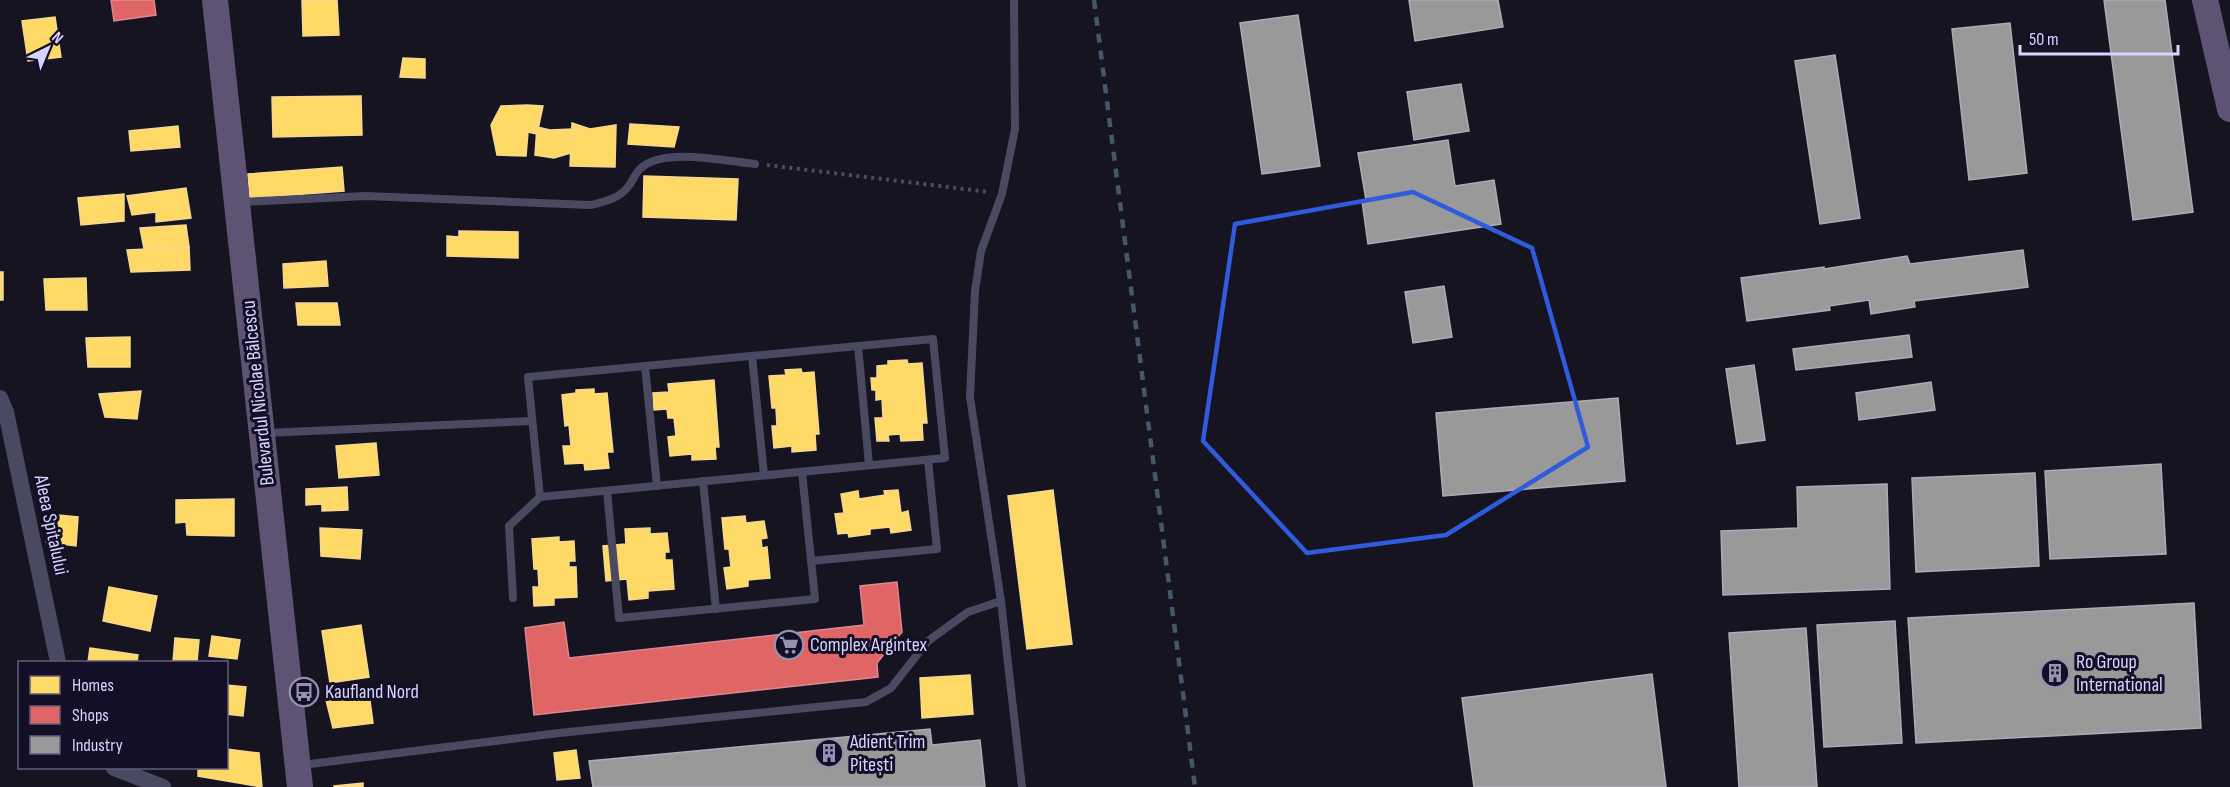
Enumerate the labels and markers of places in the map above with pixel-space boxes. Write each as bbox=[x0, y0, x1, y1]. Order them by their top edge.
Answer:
supermarket icon: Complex Argintex bbox=[773, 629, 805, 661]
place label: Complex Argintex bbox=[810, 633, 928, 657]
place label: Ro Group International bbox=[2076, 650, 2163, 697]
building icon: Ro Group International bbox=[2039, 657, 2071, 689]
bus stop icon: Kaufland Nord bbox=[288, 676, 320, 708]
place label: Kaufland Nord bbox=[325, 680, 419, 704]
place label: Adient Trim Pitești bbox=[849, 730, 925, 777]
building icon: Adient Trim Pitești bbox=[813, 737, 845, 769]

